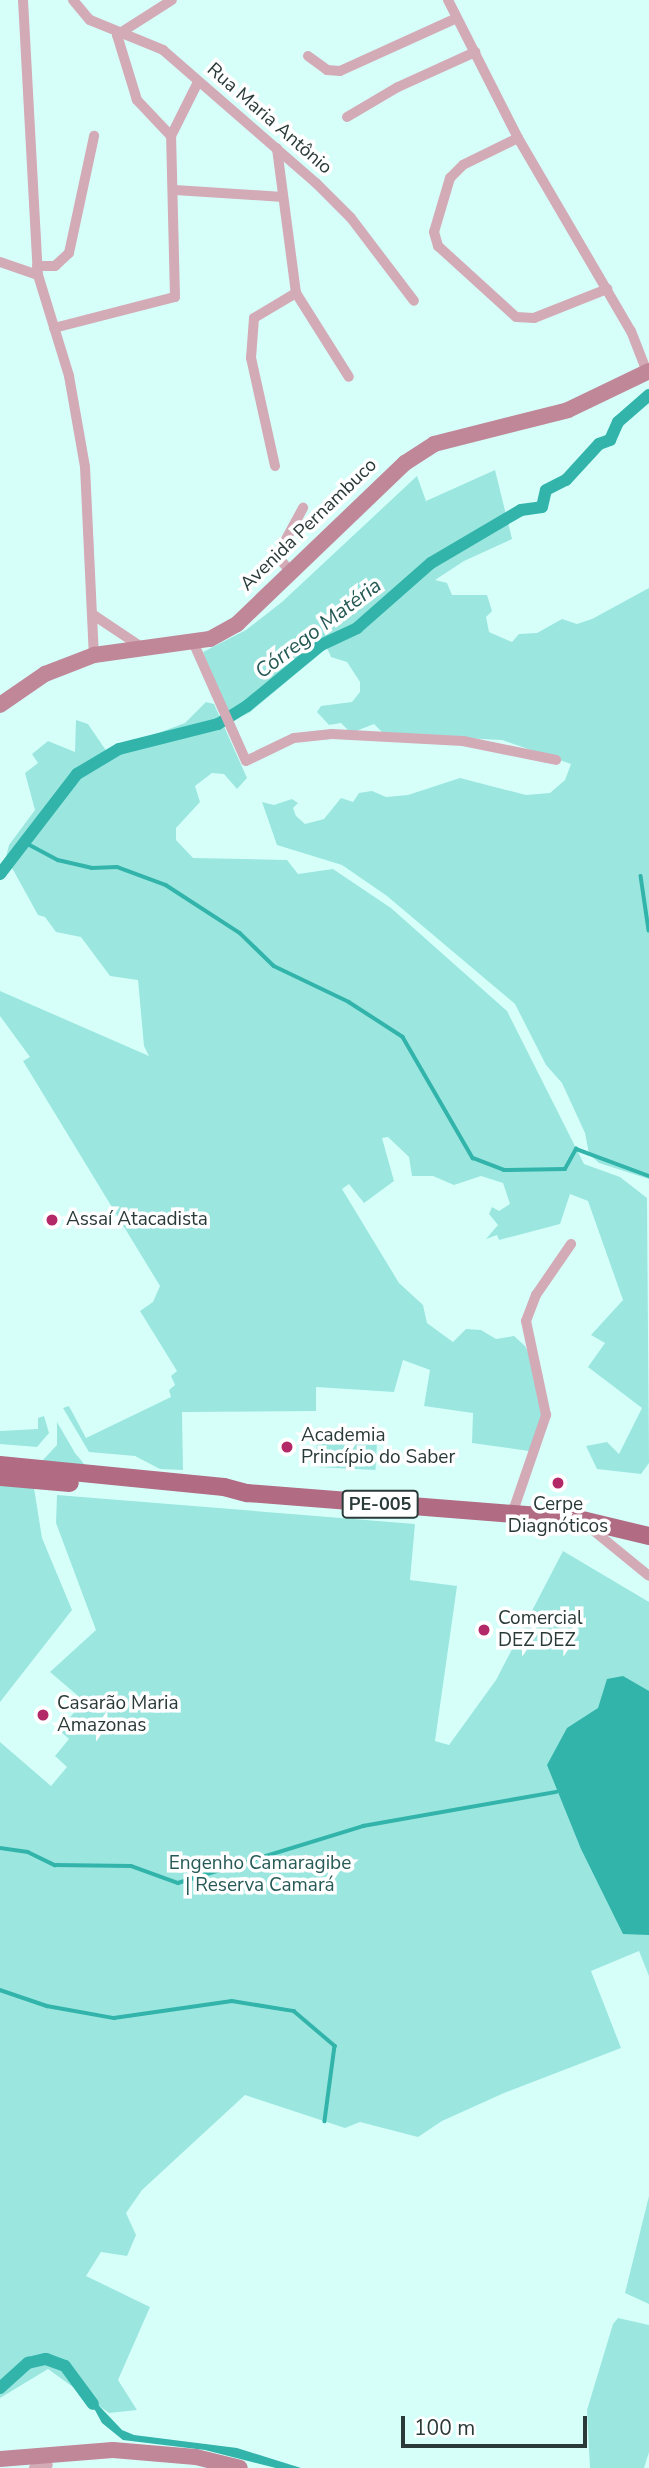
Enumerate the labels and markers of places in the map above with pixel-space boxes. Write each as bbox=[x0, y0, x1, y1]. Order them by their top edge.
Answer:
place label: Assaí Atacadista bbox=[66, 1209, 208, 1231]
marker: Assaí Atacadista bbox=[44, 1212, 60, 1228]
place label: Academia Princípio do Saber bbox=[301, 1425, 455, 1469]
marker: Academia Princípio do Saber bbox=[279, 1439, 295, 1455]
marker: Cerpe Diagnóticos bbox=[550, 1475, 566, 1491]
place label: Cerpe Diagnóticos bbox=[508, 1494, 608, 1538]
place label: Comercial DEZ DEZ bbox=[498, 1608, 583, 1652]
marker: Comercial DEZ DEZ bbox=[476, 1622, 492, 1638]
place label: Casarão Maria Amazonas bbox=[57, 1693, 179, 1737]
marker: Casarão Maria Amazonas bbox=[35, 1707, 51, 1723]

